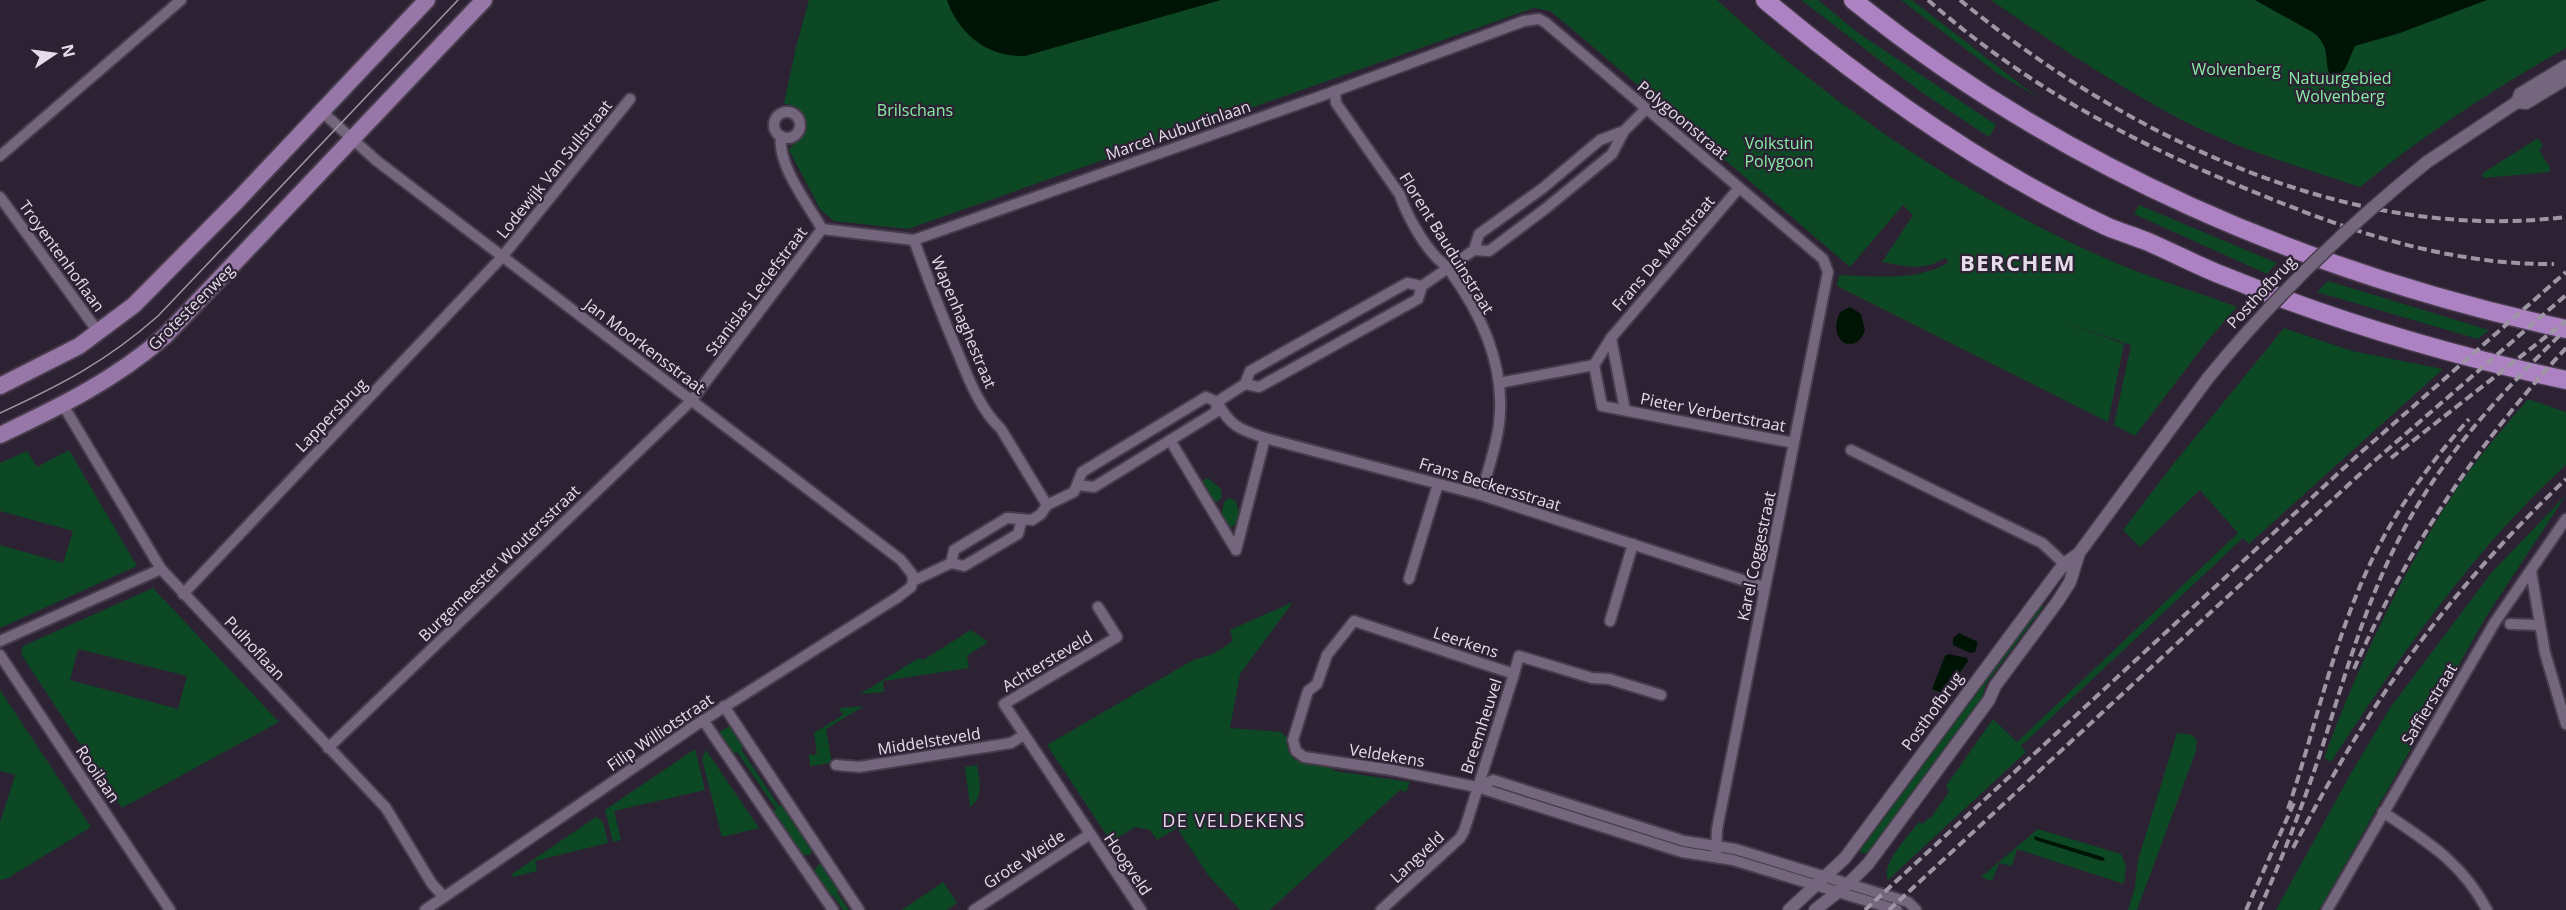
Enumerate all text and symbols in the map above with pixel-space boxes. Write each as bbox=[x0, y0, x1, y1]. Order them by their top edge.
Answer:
north arrow bbox=[24, 24, 84, 84]
text: N bbox=[56, 42, 81, 59]
park label: Wolvenberg bbox=[2191, 58, 2281, 80]
park label: Natuurgebied Wolvenberg bbox=[2288, 67, 2392, 107]
street label: Polygoonstraat bbox=[1633, 75, 1733, 165]
street label: Lodewijk Van Sullstraat bbox=[491, 95, 617, 243]
street label: Marcel Auburtinlaan bbox=[1103, 95, 1253, 165]
park label: Brilschans bbox=[877, 99, 953, 121]
park label: Volkstuin Polygoon bbox=[1744, 132, 1814, 172]
street label: Florent Bauduinstraat bbox=[1394, 168, 1500, 318]
street label: Frans De Manstraat bbox=[1607, 190, 1720, 315]
street label: Troyentenhoflaan bbox=[14, 196, 110, 316]
street label: Stanislas Leclefstraat bbox=[700, 222, 812, 360]
district label: BERCHEM bbox=[1960, 247, 2076, 277]
street label: Posthofbrug bbox=[2222, 251, 2301, 333]
street label: Wapenhaghestraat bbox=[926, 252, 1002, 392]
street label: Grotesteenweg bbox=[143, 259, 239, 355]
street label: Jan Moorkensstraat bbox=[579, 292, 710, 399]
street label: Lappersbrug bbox=[290, 373, 372, 457]
street label: Pieter Verbertstraat bbox=[1639, 387, 1788, 437]
street label: Frans Beckersstraat bbox=[1416, 452, 1564, 516]
street label: Burgemeester Woutersstraat bbox=[413, 480, 585, 646]
street label: Karel Coggestraat bbox=[1732, 489, 1781, 623]
street label: Pulhoflaan bbox=[220, 611, 290, 685]
street label: Leerkens bbox=[1430, 621, 1502, 663]
street label: Achtersteveld bbox=[998, 625, 1096, 697]
street label: Saffierstraat bbox=[2396, 659, 2462, 749]
street label: Posthofbrug bbox=[1896, 667, 1968, 755]
street label: Breemheuvel bbox=[1455, 675, 1507, 777]
street label: Filip Williotstraat bbox=[602, 688, 718, 776]
street label: Middelsteveld bbox=[876, 722, 982, 760]
street label: Veldekens bbox=[1348, 738, 1426, 772]
street label: Rooilaan bbox=[71, 741, 125, 807]
district label: DE VELDEKENS bbox=[1162, 808, 1306, 832]
street label: Grote Weide bbox=[979, 824, 1069, 894]
street label: Langveld bbox=[1385, 826, 1449, 888]
street label: Hoogveld bbox=[1099, 829, 1157, 899]

